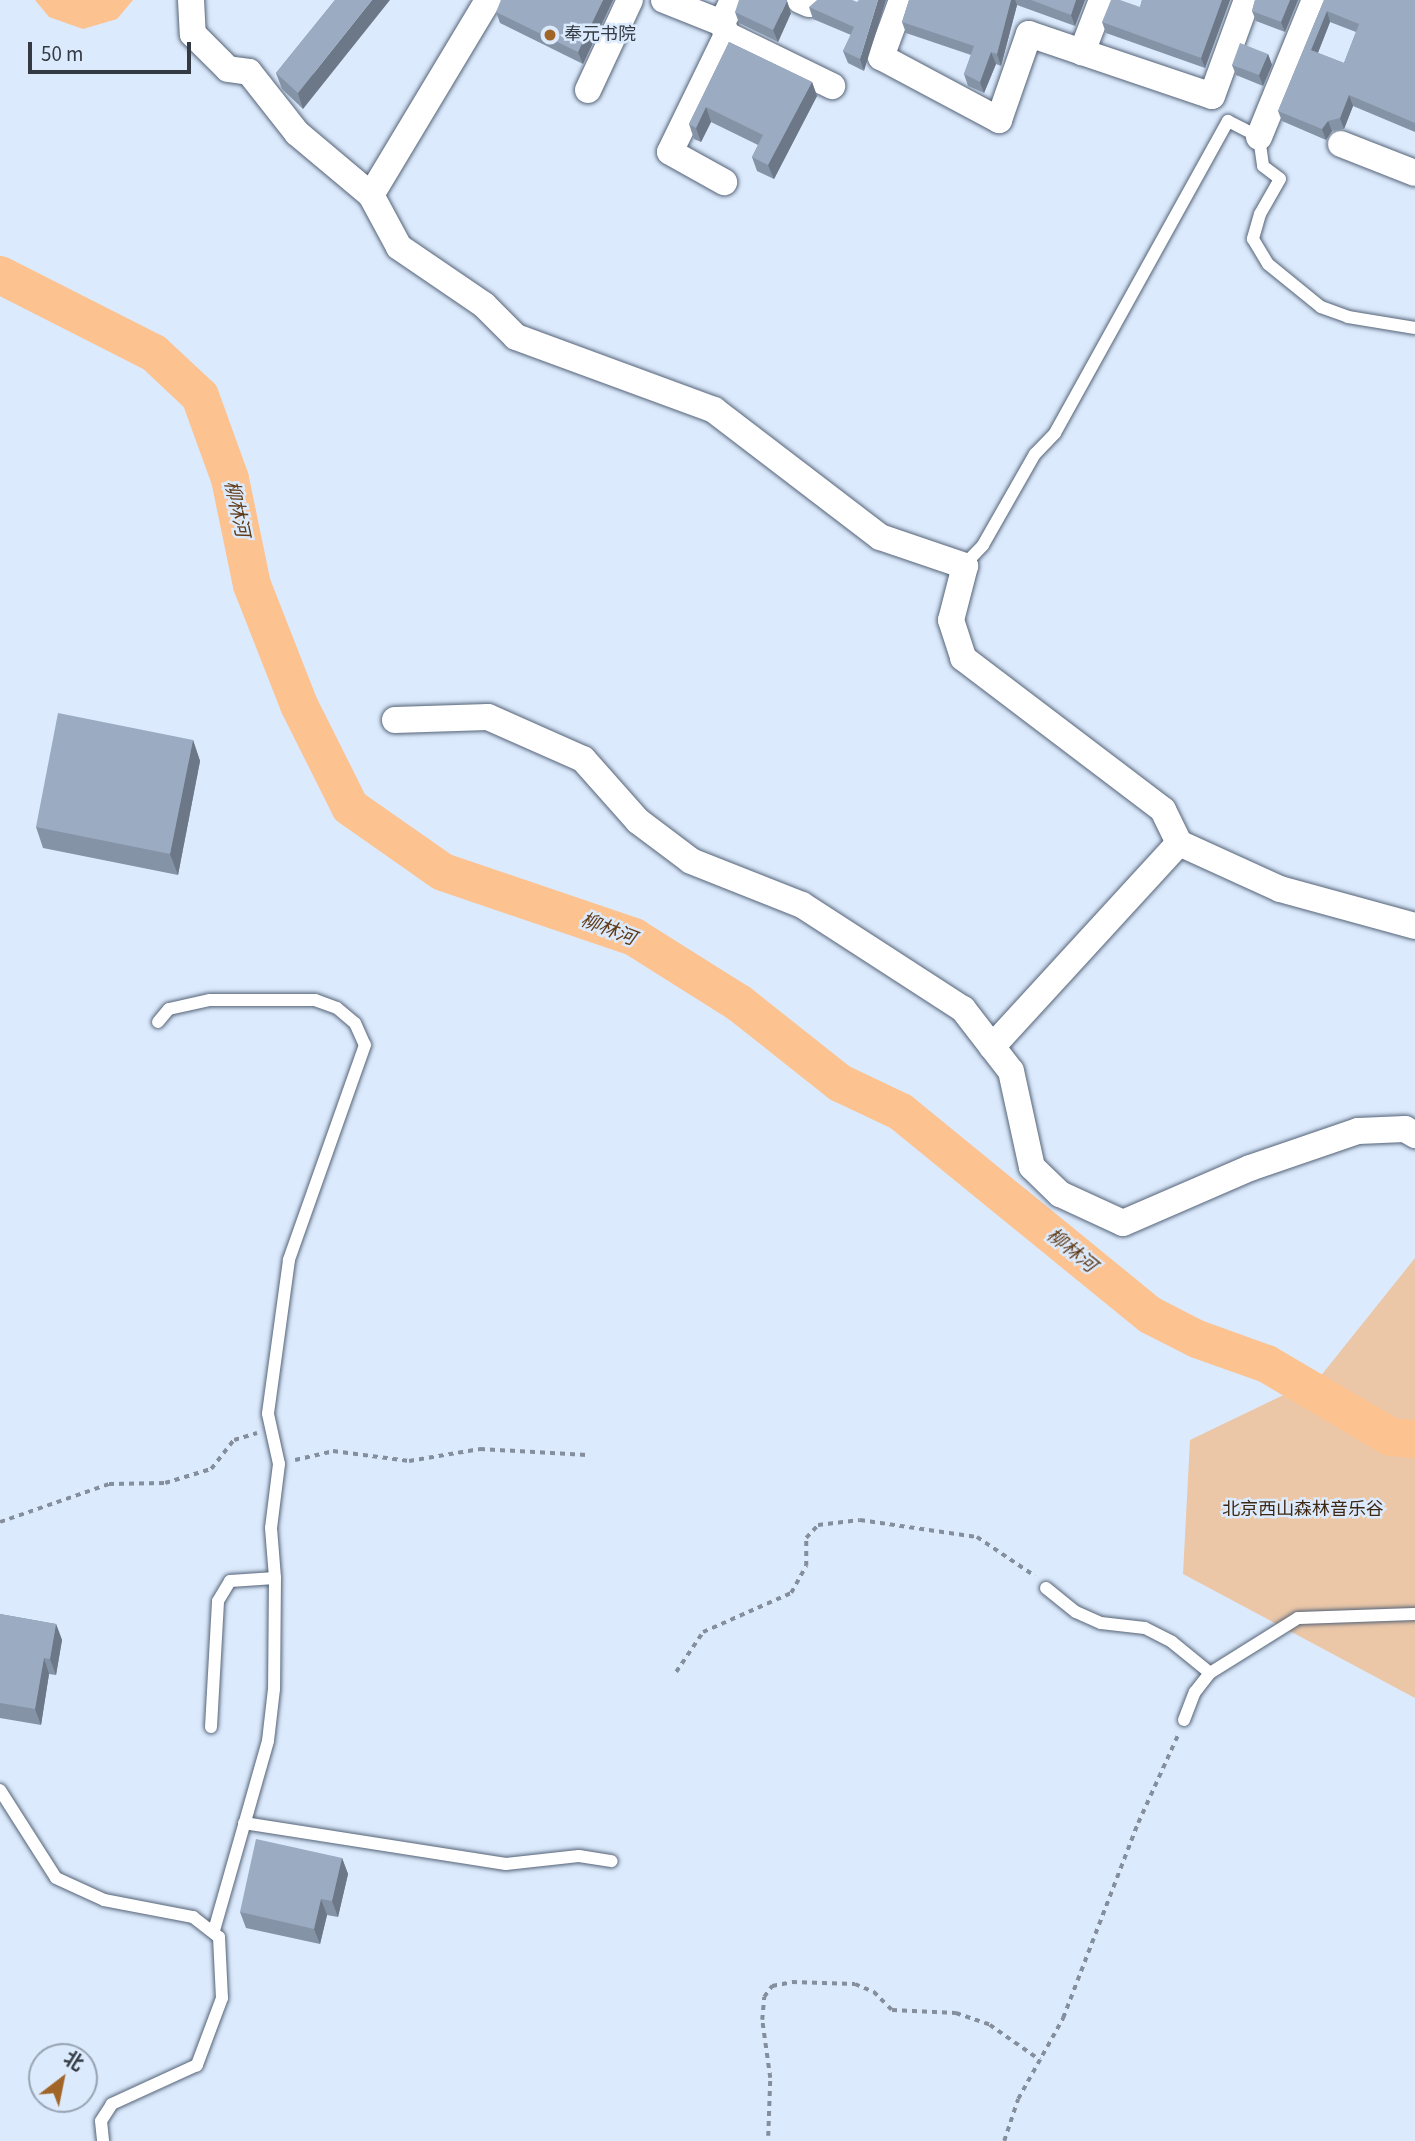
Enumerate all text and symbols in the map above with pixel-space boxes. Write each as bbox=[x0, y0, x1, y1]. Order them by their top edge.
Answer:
place label: 奉元书院 bbox=[564, 24, 636, 46]
marker: 奉元书院 bbox=[542, 27, 558, 43]
scale bar bbox=[32, 28, 194, 72]
text: 50 m bbox=[41, 39, 83, 69]
water label: 柳林河 bbox=[219, 479, 253, 539]
water label: 柳林河 bbox=[577, 909, 639, 951]
water label: 柳林河 bbox=[1042, 1224, 1100, 1278]
park label: 北京西山森林音乐谷 bbox=[1222, 1499, 1384, 1521]
north arrow bbox=[28, 2043, 98, 2113]
text: 北 bbox=[58, 2045, 89, 2078]

